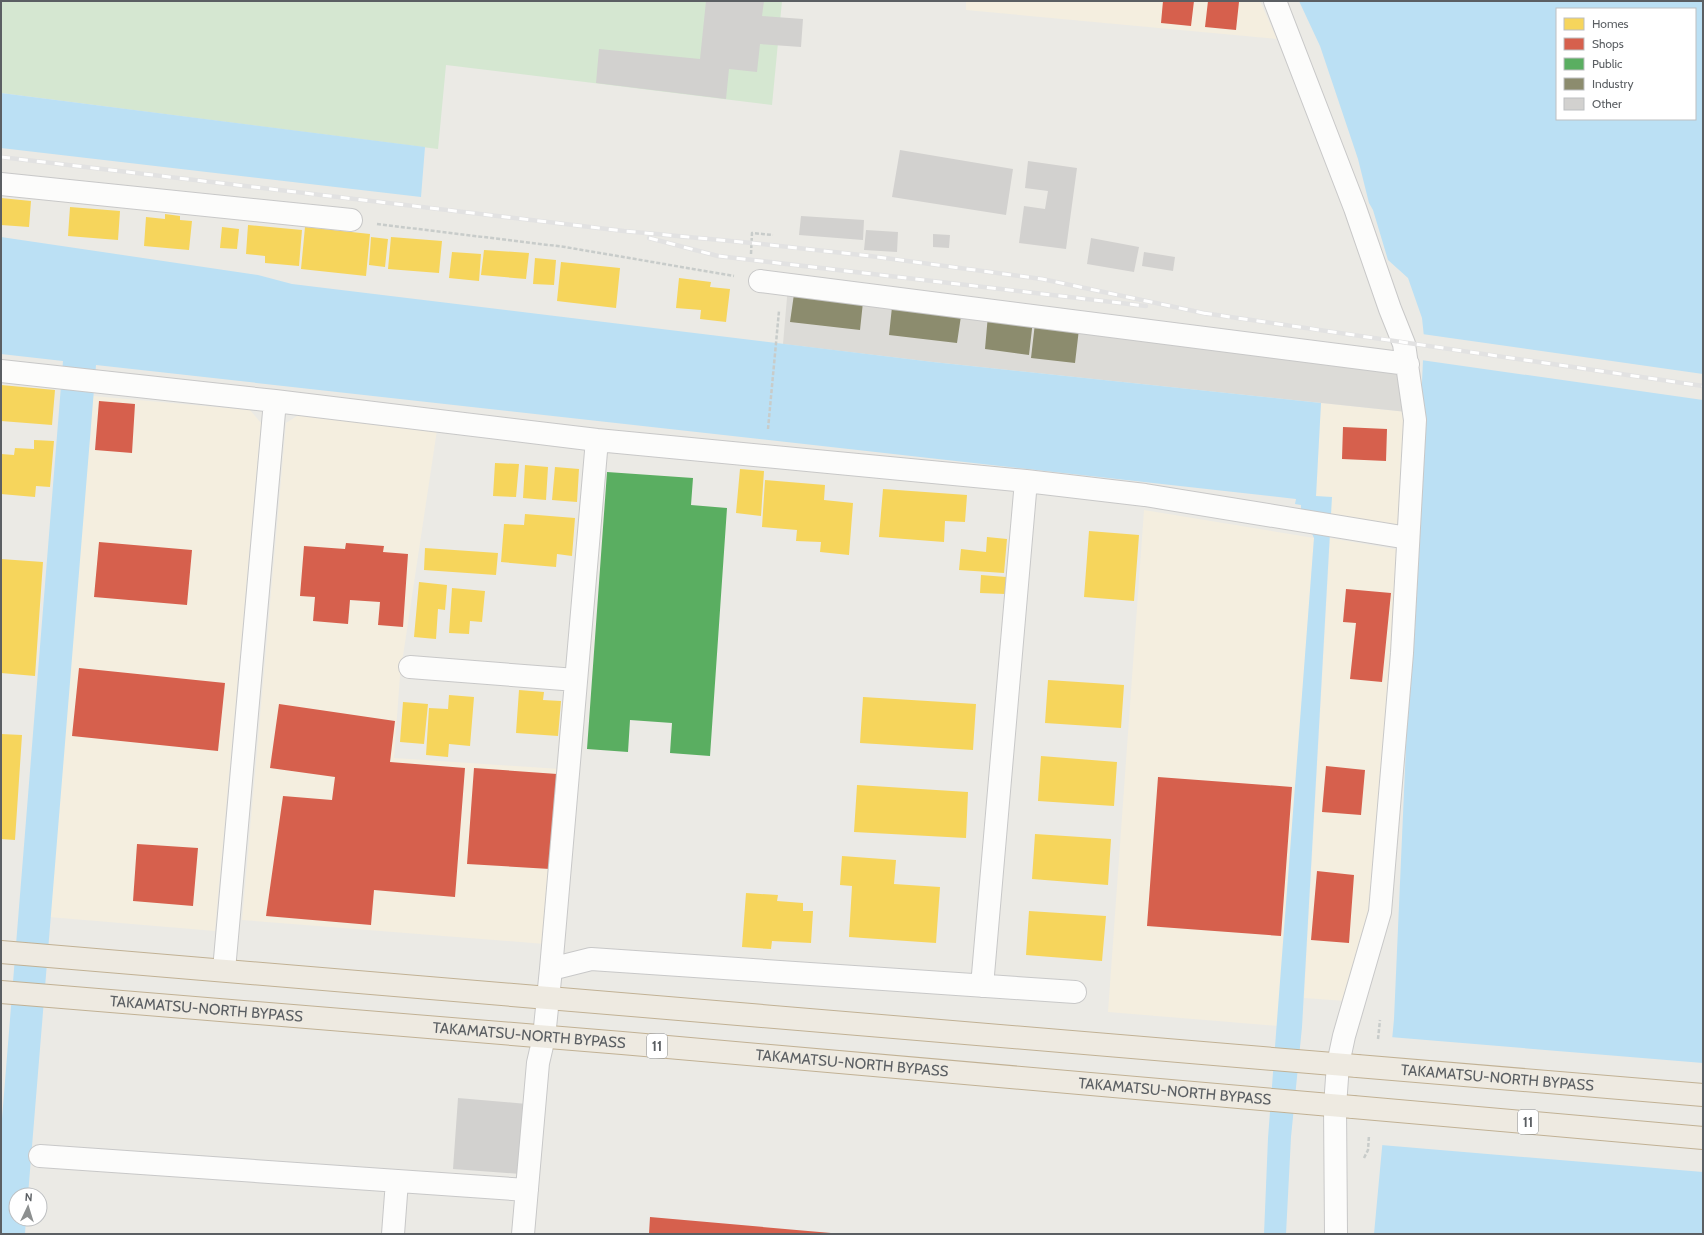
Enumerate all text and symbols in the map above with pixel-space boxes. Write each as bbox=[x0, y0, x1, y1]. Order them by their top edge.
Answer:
legend bbox=[1556, 8, 1696, 120]
text: Homes bbox=[1592, 16, 1629, 31]
text: Shops bbox=[1592, 36, 1624, 51]
text: Public bbox=[1592, 56, 1623, 71]
text: Industry bbox=[1592, 76, 1633, 91]
text: Other bbox=[1592, 96, 1622, 111]
street label: TAKAMATSU-NORTH BYPASS bbox=[109, 992, 304, 1026]
street label: TAKAMATSU-NORTH BYPASS bbox=[432, 1018, 627, 1052]
road number: 11 bbox=[647, 1034, 667, 1058]
street label: TAKAMATSU-NORTH BYPASS bbox=[755, 1046, 949, 1081]
street label: TAKAMATSU-NORTH BYPASS bbox=[1400, 1061, 1595, 1095]
street label: TAKAMATSU-NORTH BYPASS bbox=[1078, 1074, 1272, 1109]
road number: 11 bbox=[1518, 1110, 1538, 1134]
north arrow bbox=[8, 1187, 48, 1227]
text: N bbox=[24, 1190, 33, 1204]

